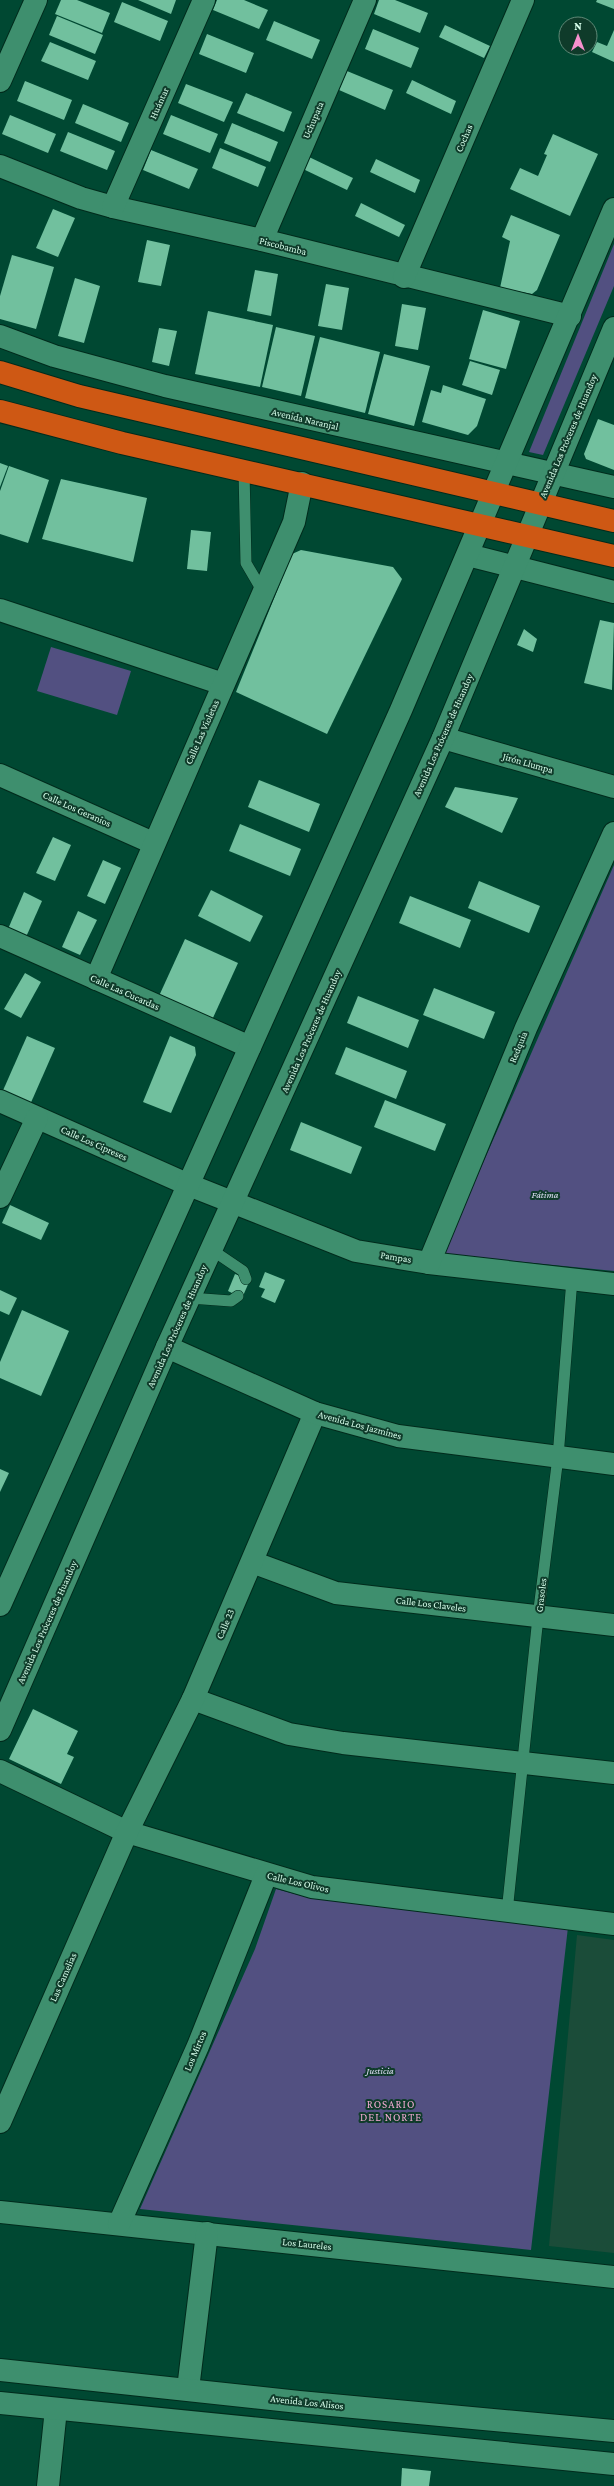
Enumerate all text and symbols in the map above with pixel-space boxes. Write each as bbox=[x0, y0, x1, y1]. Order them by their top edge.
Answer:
north arrow bbox=[558, 16, 598, 56]
text: N bbox=[574, 20, 582, 32]
street label: Huántar bbox=[147, 85, 171, 120]
street label: Uchupata bbox=[300, 100, 326, 140]
street label: Cochas bbox=[453, 123, 475, 153]
street label: Piscobamba bbox=[258, 235, 308, 257]
street label: Avenida Los Próceres de Huandoy bbox=[537, 372, 599, 500]
street label: Avenida Naranjal bbox=[270, 406, 340, 433]
street label: Avenida Los Próceres de Huandoy bbox=[411, 671, 475, 798]
street label: Calle Las Violetas bbox=[183, 698, 221, 766]
street label: Jirón Llumpa bbox=[501, 750, 555, 776]
street label: Calle Los Geranios bbox=[41, 789, 113, 829]
street label: Avenida Los Próceres de Huandoy bbox=[279, 967, 343, 1094]
street label: Calle Las Cucardas bbox=[89, 972, 161, 1012]
street label: Redquia bbox=[507, 1029, 529, 1064]
street label: Calle Los Cipreses bbox=[59, 1123, 129, 1163]
park label: Fátima bbox=[531, 1189, 559, 1200]
street label: Pampas bbox=[380, 1249, 412, 1265]
street label: Avenida Los Próceres de Huandoy bbox=[145, 1262, 209, 1389]
street label: Avenida Los Jazmines bbox=[317, 1409, 403, 1441]
street label: Avenida Los Próceres de Huandoy bbox=[15, 1558, 79, 1685]
street label: Grasoles bbox=[533, 1577, 549, 1613]
street label: Calle Los Claveles bbox=[395, 1594, 467, 1614]
street label: Calle 23 bbox=[214, 1607, 236, 1641]
street label: Calle Los Olivos bbox=[266, 1870, 330, 1894]
street label: Las Camelias bbox=[47, 1951, 79, 2003]
street label: Los Mirtos bbox=[182, 2029, 208, 2073]
park label: Justicia bbox=[364, 2065, 394, 2076]
district label: ROSARIO DEL NORTE bbox=[360, 2098, 422, 2123]
street label: Los Laureles bbox=[282, 2236, 332, 2252]
street label: Avenida Los Alisos bbox=[270, 2393, 344, 2411]

